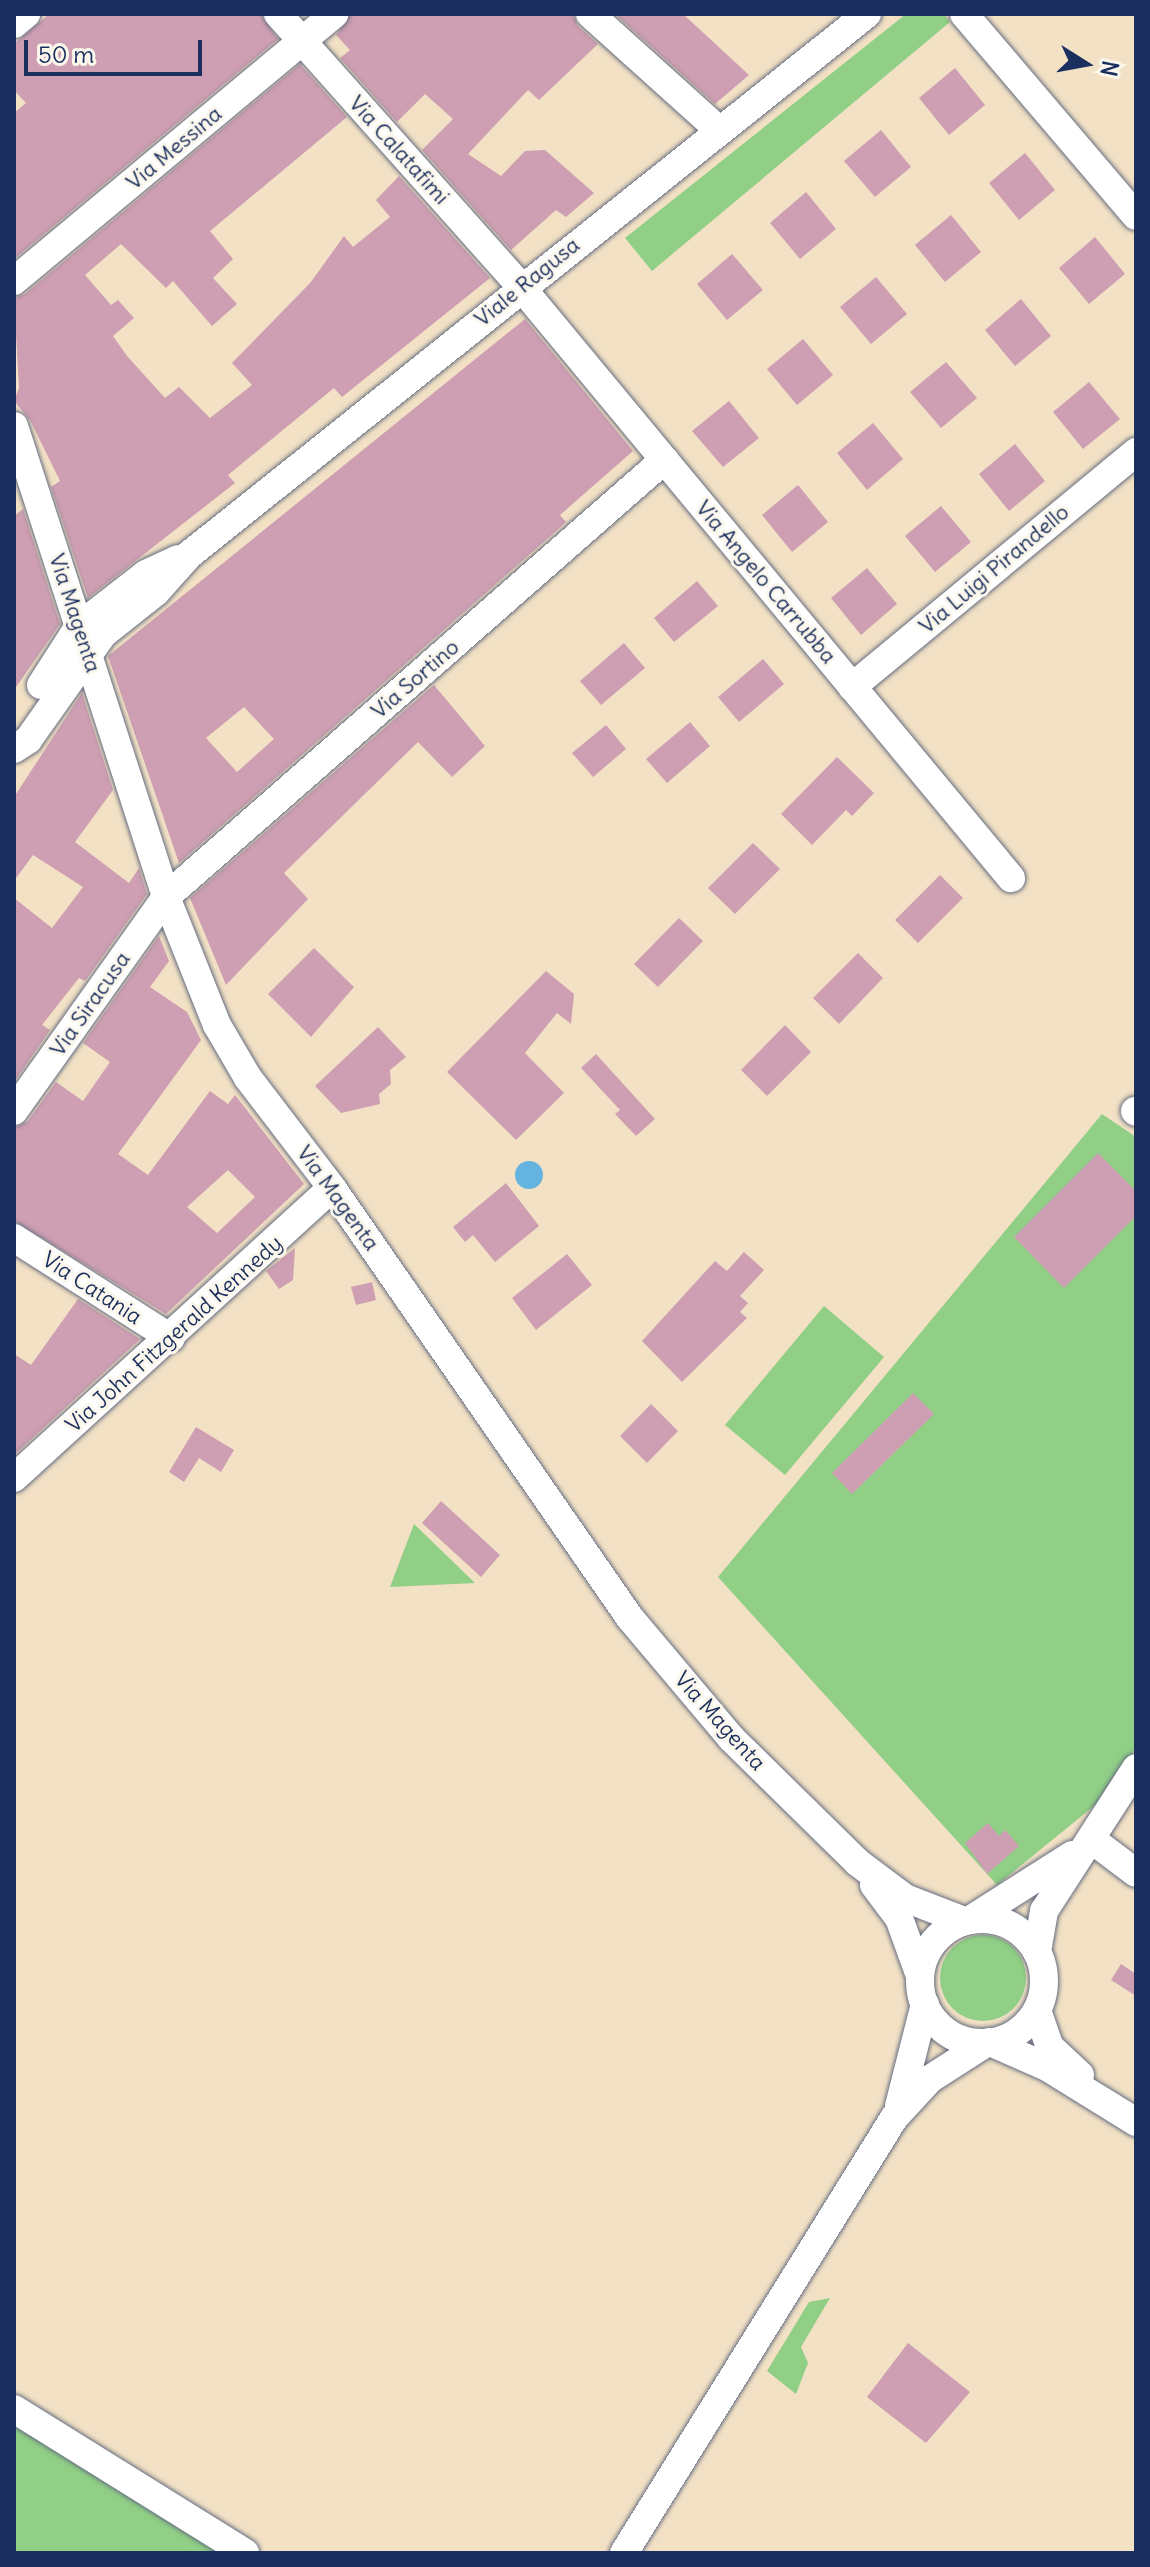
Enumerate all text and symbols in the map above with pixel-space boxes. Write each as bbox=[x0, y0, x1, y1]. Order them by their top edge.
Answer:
scale bar bbox=[28, 24, 206, 74]
north arrow bbox=[1046, 24, 1126, 104]
text: 50 m bbox=[38, 39, 94, 69]
text: N bbox=[1094, 58, 1125, 79]
street label: Via Calatafimi bbox=[343, 90, 455, 210]
street label: Via Messina bbox=[121, 101, 227, 195]
street label: Viale Ragusa bbox=[469, 232, 585, 332]
street label: Via Angelo Carrubba bbox=[690, 495, 842, 669]
street label: Via Luigi Pirandello bbox=[914, 499, 1074, 639]
street label: Via Magenta bbox=[43, 550, 107, 676]
street label: Via Sortino bbox=[366, 634, 464, 724]
street label: Via Siracusa bbox=[44, 947, 136, 1061]
street label: Via Magenta bbox=[291, 1140, 385, 1256]
street label: Via John Fitzgerald Kennedy bbox=[60, 1230, 288, 1438]
street label: Via Catania bbox=[37, 1246, 147, 1330]
street label: Via Magenta bbox=[669, 1666, 771, 1776]

